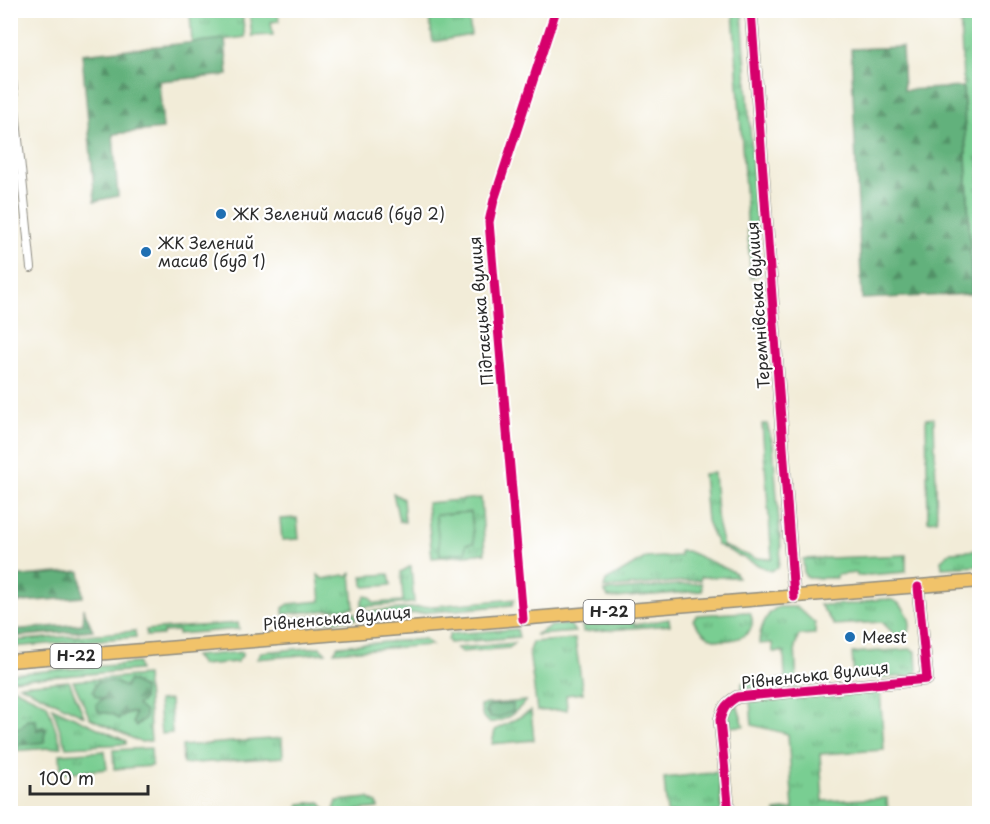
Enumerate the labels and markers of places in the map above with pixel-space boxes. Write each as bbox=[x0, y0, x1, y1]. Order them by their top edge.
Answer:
place label: ЖК Зелений масив (буд 2) bbox=[232, 201, 445, 225]
marker: ЖК Зелений масив (буд 2) bbox=[214, 207, 228, 221]
place label: ЖК Зелений масив (буд 1) bbox=[157, 230, 266, 272]
marker: ЖК Зелений масив (буд 1) bbox=[139, 245, 153, 259]
place label: Meest bbox=[862, 624, 907, 648]
marker: Meest bbox=[843, 630, 857, 644]

